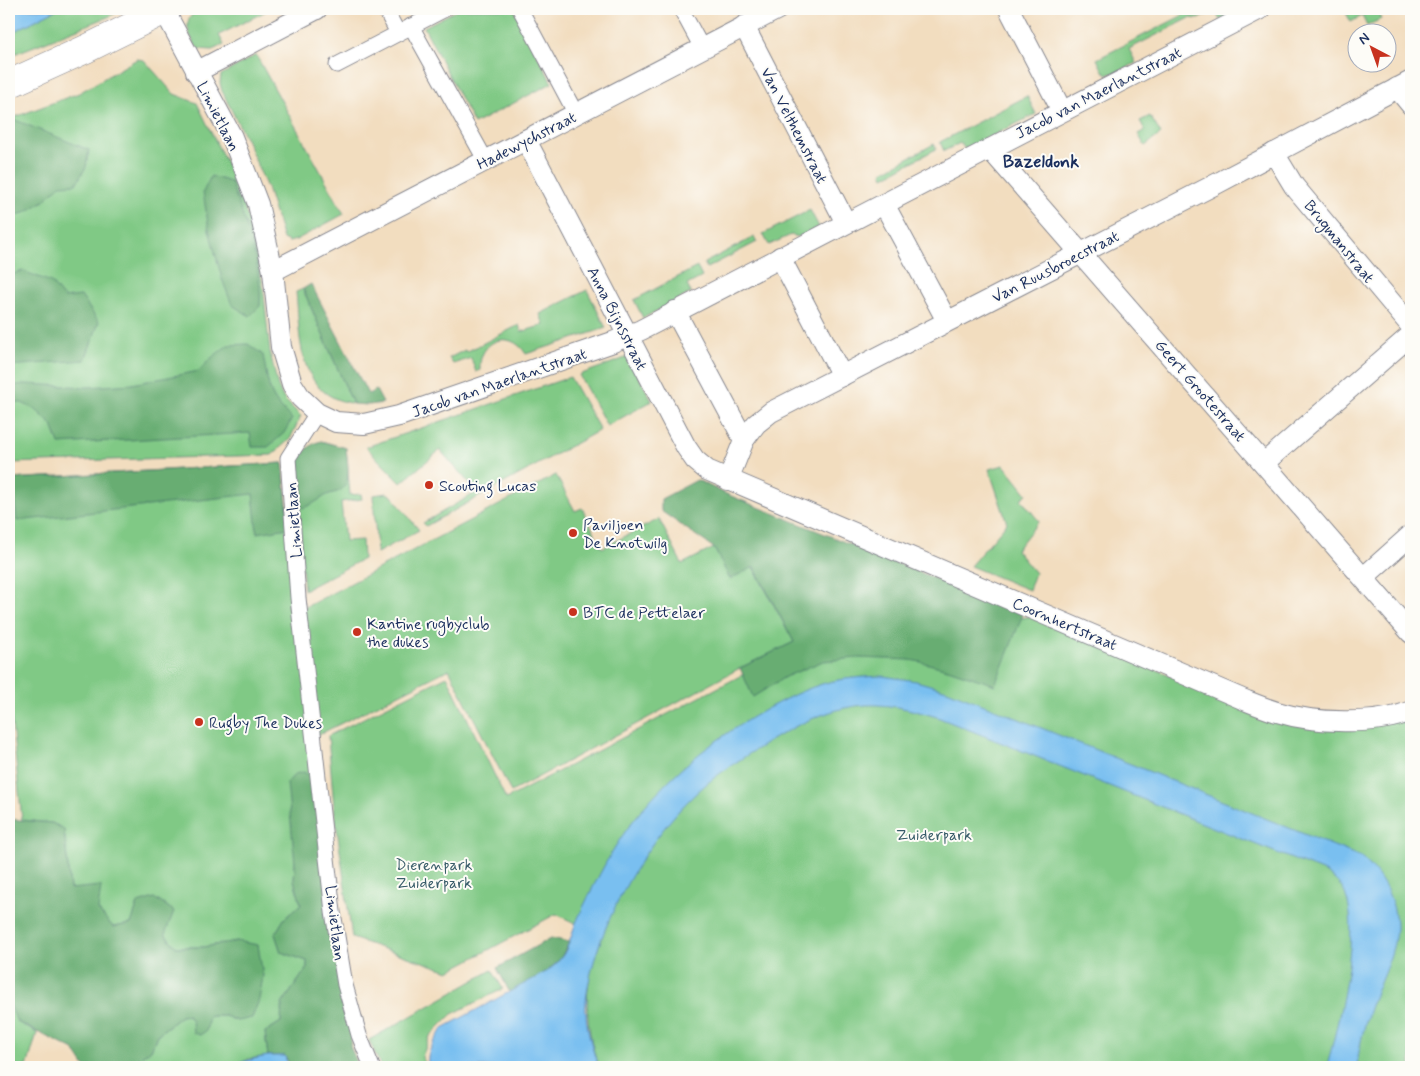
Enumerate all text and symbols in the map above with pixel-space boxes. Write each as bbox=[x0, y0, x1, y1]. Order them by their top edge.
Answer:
north arrow bbox=[1348, 22, 1398, 72]
text: N bbox=[1355, 29, 1374, 49]
street label: Jacob van Maerlantstraat bbox=[1012, 42, 1185, 144]
street label: Van Velthemstraat bbox=[755, 64, 832, 187]
street label: Limietlaan bbox=[191, 78, 244, 155]
street label: Hadewychstraat bbox=[473, 107, 580, 175]
district label: Bazeldonk bbox=[1003, 150, 1079, 174]
street label: Brugmanstraat bbox=[1298, 196, 1379, 288]
street label: Van Ruusbroecstraat bbox=[989, 226, 1123, 308]
street label: Anna Bijnsstraat bbox=[582, 263, 652, 374]
street label: Geert Grootestraat bbox=[1150, 335, 1250, 447]
street label: Jacob van Maerlantstraat bbox=[409, 344, 590, 423]
place label: Scouting Lucas bbox=[439, 476, 536, 498]
marker: Scouting Lucas bbox=[423, 479, 435, 491]
street label: Limietlaan bbox=[281, 481, 308, 558]
place label: Paviljoen De Knotwilg bbox=[583, 515, 667, 554]
marker: Paviljoen De Knotwilg bbox=[567, 527, 579, 539]
street label: Coornhertstraat bbox=[1009, 593, 1120, 656]
place label: BTC de Pettelaer bbox=[583, 603, 705, 624]
marker: BTC de Pettelaer bbox=[567, 606, 579, 618]
place label: Kantine rugbyclub the dukes bbox=[367, 614, 490, 653]
marker: Kantine rugbyclub the dukes bbox=[351, 626, 363, 638]
place label: Rugby The Dukes bbox=[209, 713, 322, 735]
marker: Rugby The Dukes bbox=[193, 716, 205, 728]
park label: Zuiderpark bbox=[896, 825, 972, 846]
park label: Dierenpark Zuiderpark bbox=[396, 855, 472, 894]
street label: Limietlaan bbox=[319, 884, 350, 962]

